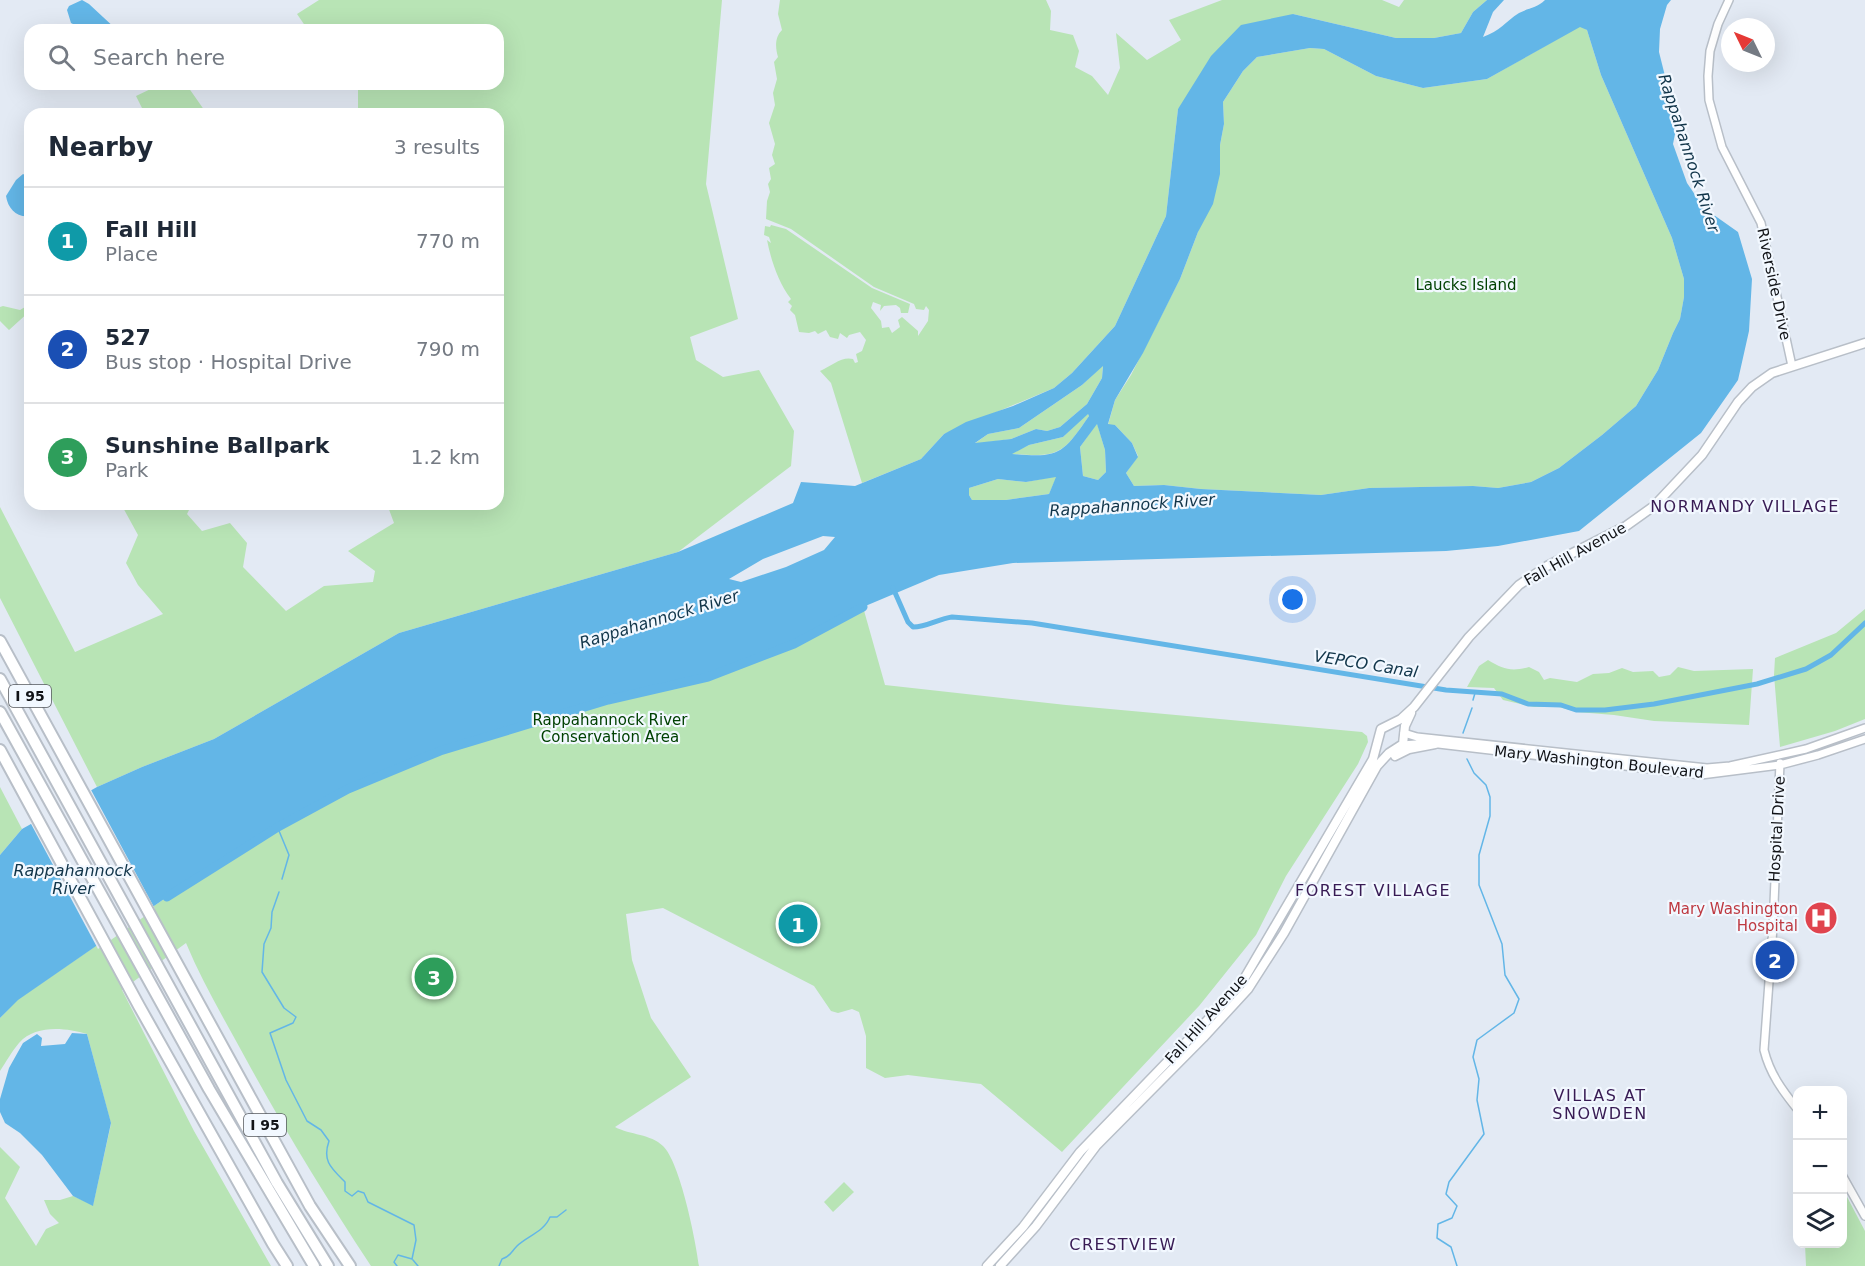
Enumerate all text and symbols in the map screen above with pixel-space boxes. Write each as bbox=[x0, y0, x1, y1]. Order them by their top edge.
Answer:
north arrow bbox=[1721, 18, 1775, 72]
search box bbox=[24, 24, 504, 90]
icon: search bbox=[45, 41, 78, 74]
text: Search here bbox=[93, 45, 225, 70]
water label: Rappahannock River bbox=[1654, 71, 1724, 236]
text: Nearby bbox=[48, 132, 153, 162]
text: 3 results bbox=[394, 135, 480, 159]
text: Fall Hill bbox=[105, 217, 197, 242]
street label: Riverside Drive bbox=[1753, 226, 1795, 342]
text: 1 bbox=[61, 229, 74, 253]
text: 770 m bbox=[416, 229, 480, 253]
text: Place bbox=[105, 242, 158, 266]
park label: Laucks Island bbox=[1415, 276, 1517, 294]
text: 527 bbox=[105, 325, 151, 350]
text: 2 bbox=[61, 337, 74, 361]
text: 790 m bbox=[416, 337, 480, 361]
text: Bus stop · Hospital Drive bbox=[105, 350, 352, 374]
text: Sunshine Ballpark bbox=[105, 433, 329, 458]
text: 3 bbox=[61, 445, 74, 469]
text: 1.2 km bbox=[411, 445, 480, 469]
text: Park bbox=[105, 458, 148, 482]
water label: Rappahannock River bbox=[1049, 490, 1217, 520]
district label: NORMANDY VILLAGE bbox=[1650, 497, 1840, 516]
street label: Fall Hill Avenue bbox=[1521, 519, 1629, 589]
water label: Rappahannock River bbox=[577, 585, 742, 652]
your location bbox=[1278, 585, 1307, 614]
water label: VEPCO Canal bbox=[1313, 646, 1420, 682]
road number: I 95 bbox=[9, 685, 51, 707]
park label: Rappahannock River Conservation Area bbox=[533, 711, 688, 746]
street label: Mary Washington Boulevard bbox=[1493, 742, 1705, 782]
street label: Hospital Drive bbox=[1765, 776, 1789, 882]
water label: Rappahannock River bbox=[13, 861, 133, 898]
district label: FOREST VILLAGE bbox=[1295, 881, 1451, 900]
place label: Mary Washington Hospital bbox=[1668, 900, 1798, 935]
hospital icon: Mary Washington Hospital bbox=[1803, 900, 1839, 936]
pin: 1 bbox=[778, 902, 818, 946]
pin: 2 bbox=[1756, 938, 1794, 982]
pin: 3 bbox=[414, 954, 454, 1000]
street label: Fall Hill Avenue bbox=[1161, 971, 1251, 1067]
district label: VILLAS AT SNOWDEN bbox=[1552, 1086, 1648, 1123]
map controls bbox=[1793, 1086, 1847, 1248]
button: + bbox=[1793, 1086, 1847, 1140]
road number: I 95 bbox=[244, 1114, 286, 1136]
button: − bbox=[1793, 1140, 1847, 1194]
button: layers bbox=[1793, 1194, 1847, 1248]
district label: CRESTVIEW bbox=[1069, 1235, 1177, 1254]

